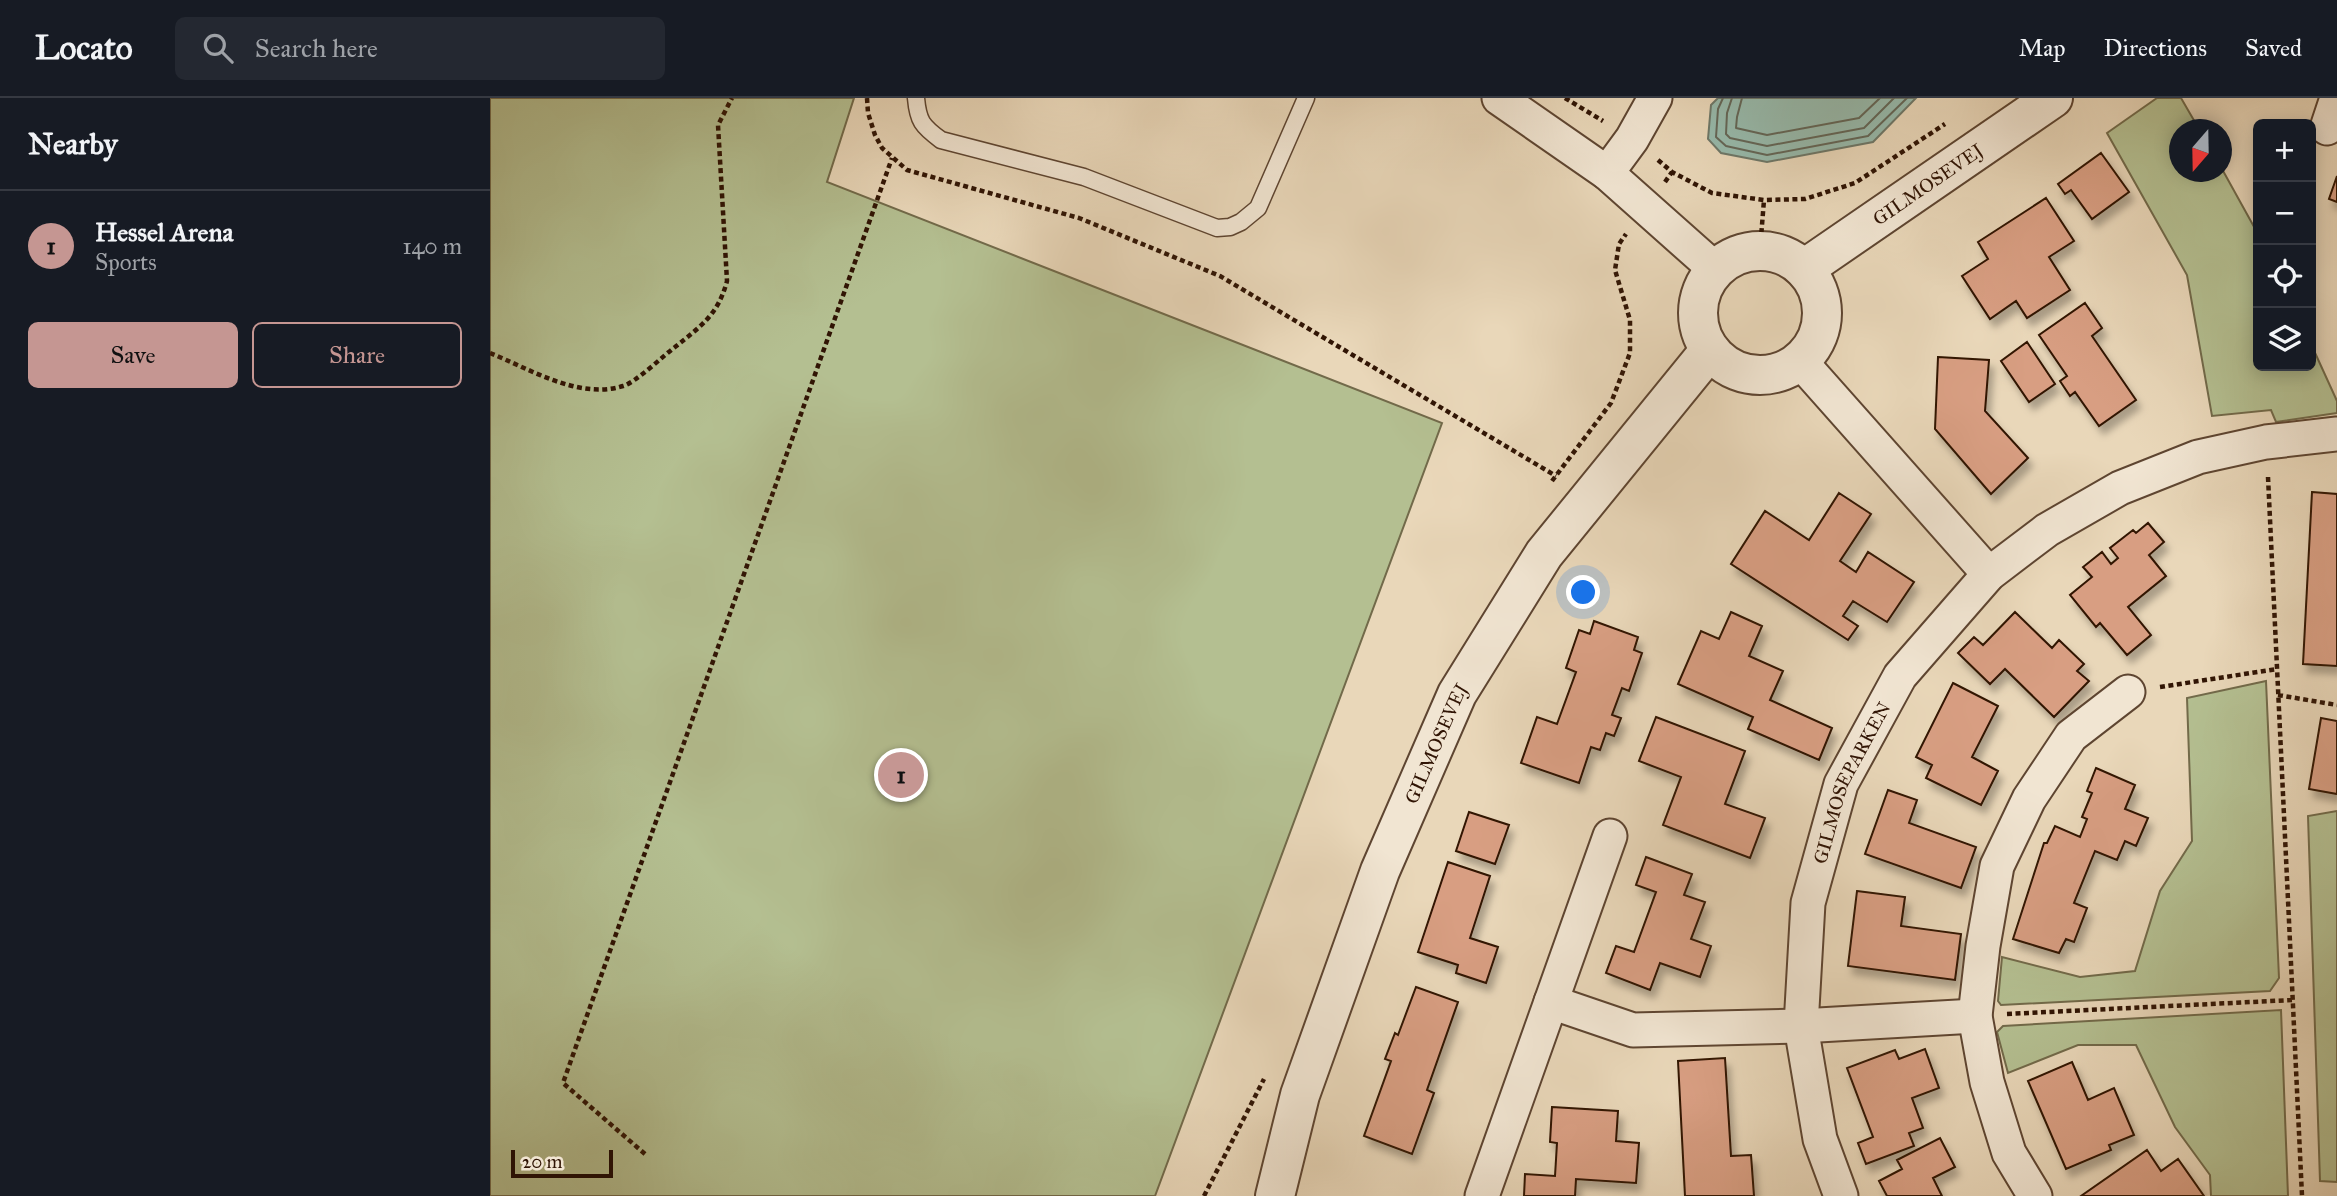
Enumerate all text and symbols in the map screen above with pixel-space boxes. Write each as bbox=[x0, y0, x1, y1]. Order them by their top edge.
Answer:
search box bbox=[175, 17, 665, 80]
text: Locato bbox=[35, 28, 133, 68]
icon: search bbox=[199, 29, 237, 67]
text: Search here bbox=[255, 32, 378, 64]
text: Map bbox=[2019, 33, 2066, 63]
text: Directions bbox=[2104, 33, 2207, 63]
text: Saved bbox=[2245, 33, 2302, 63]
north arrow bbox=[2169, 119, 2232, 182]
map controls bbox=[2253, 119, 2316, 371]
button: + bbox=[2253, 119, 2316, 182]
text: Nearby bbox=[28, 126, 118, 162]
street label: GILMOSEVEJ bbox=[1868, 138, 1988, 230]
button: − bbox=[2253, 182, 2316, 245]
text: Hessel Arena bbox=[95, 216, 233, 248]
text: 1 bbox=[46, 232, 56, 260]
text: 140 m bbox=[402, 232, 462, 260]
button: locate bbox=[2253, 245, 2316, 308]
text: Sports bbox=[95, 248, 157, 276]
button: layers bbox=[2253, 308, 2316, 371]
button: Save bbox=[28, 322, 238, 388]
button: Share bbox=[252, 322, 462, 388]
your location bbox=[1566, 575, 1600, 609]
street label: GILMOSEVEJ bbox=[1399, 679, 1473, 807]
street label: GILMOSEPARKEN bbox=[1808, 698, 1895, 866]
pin: 1 bbox=[878, 749, 924, 801]
scale bar bbox=[511, 1147, 612, 1179]
text: 20 m bbox=[522, 1150, 563, 1173]

